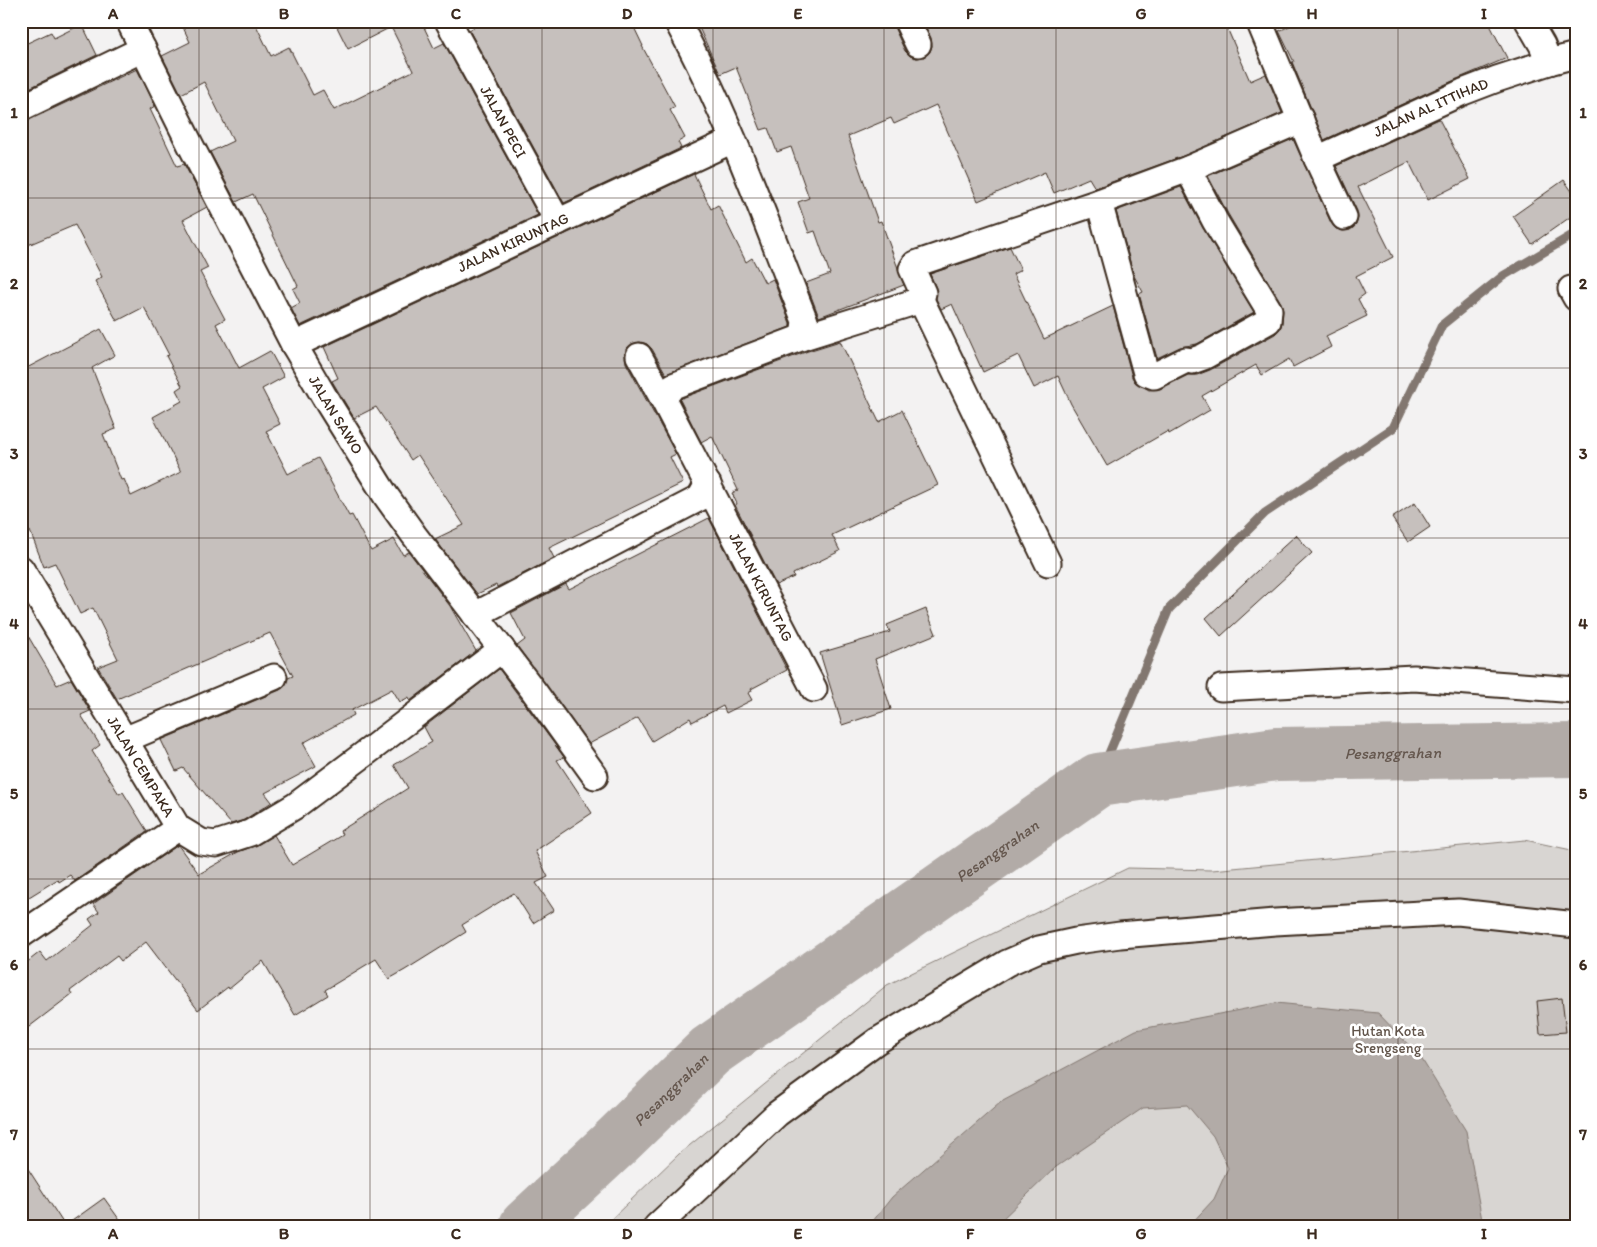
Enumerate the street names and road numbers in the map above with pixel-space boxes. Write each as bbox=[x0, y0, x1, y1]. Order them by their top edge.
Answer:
street label: JALAN AL ITTIHAD bbox=[1371, 74, 1491, 141]
street label: JALAN PECI bbox=[476, 83, 530, 161]
street label: JALAN KIRUNTAG bbox=[455, 209, 572, 276]
street label: JALAN SAWO bbox=[305, 372, 367, 458]
street label: JALAN KIRUNTAG bbox=[725, 530, 797, 645]
street label: JALAN CEMPAKA bbox=[103, 713, 178, 821]

